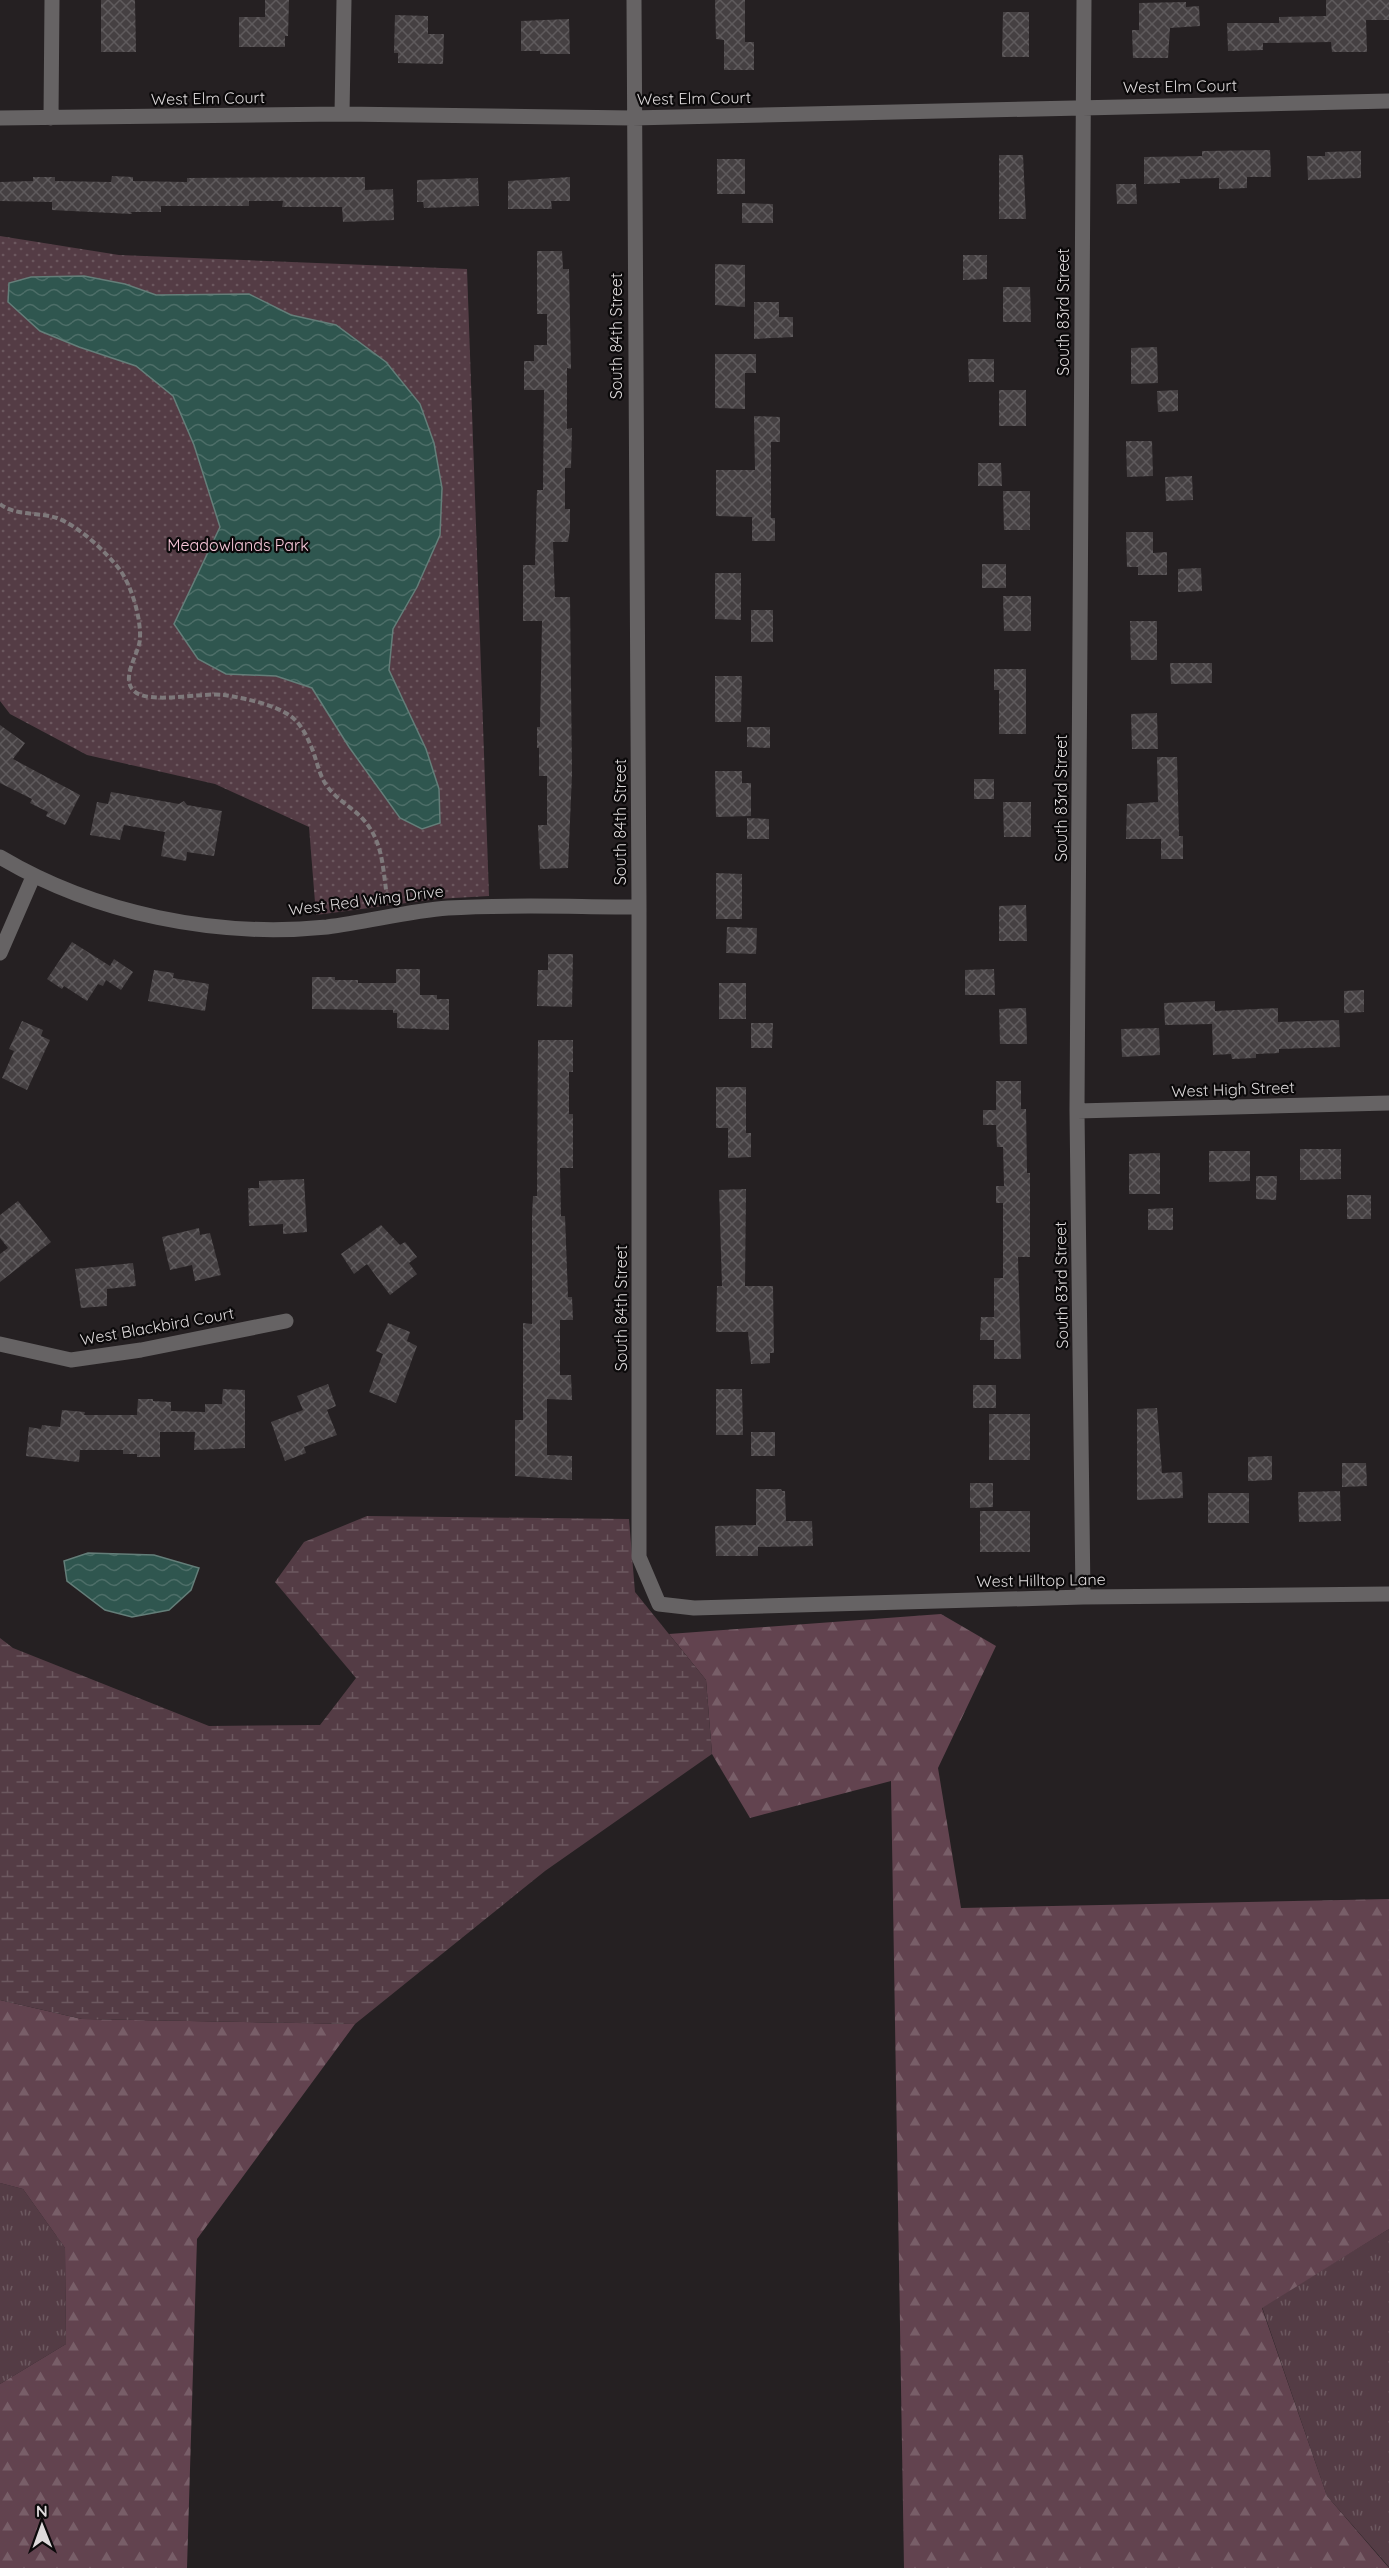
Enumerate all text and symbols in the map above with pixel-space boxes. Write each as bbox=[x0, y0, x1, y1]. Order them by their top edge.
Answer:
street label: West Elm Court bbox=[1123, 75, 1237, 97]
street label: West Elm Court bbox=[151, 87, 265, 109]
street label: West Elm Court bbox=[637, 87, 751, 109]
street label: South 83rd Street bbox=[1053, 248, 1073, 376]
street label: South 84th Street bbox=[606, 273, 626, 399]
park label: Meadowlands Park bbox=[167, 535, 309, 555]
street label: South 83rd Street bbox=[1051, 734, 1071, 862]
street label: South 84th Street bbox=[610, 759, 630, 885]
street label: West Red Wing Drive bbox=[287, 881, 445, 919]
street label: West High Street bbox=[1171, 1077, 1295, 1101]
street label: South 83rd Street bbox=[1050, 1221, 1072, 1349]
street label: South 84th Street bbox=[611, 1245, 631, 1371]
street label: West Blackbird Court bbox=[79, 1303, 235, 1349]
street label: West Hilltop Lane bbox=[976, 1569, 1106, 1591]
north arrow bbox=[12, 2496, 72, 2556]
text: N bbox=[36, 2501, 48, 2521]

